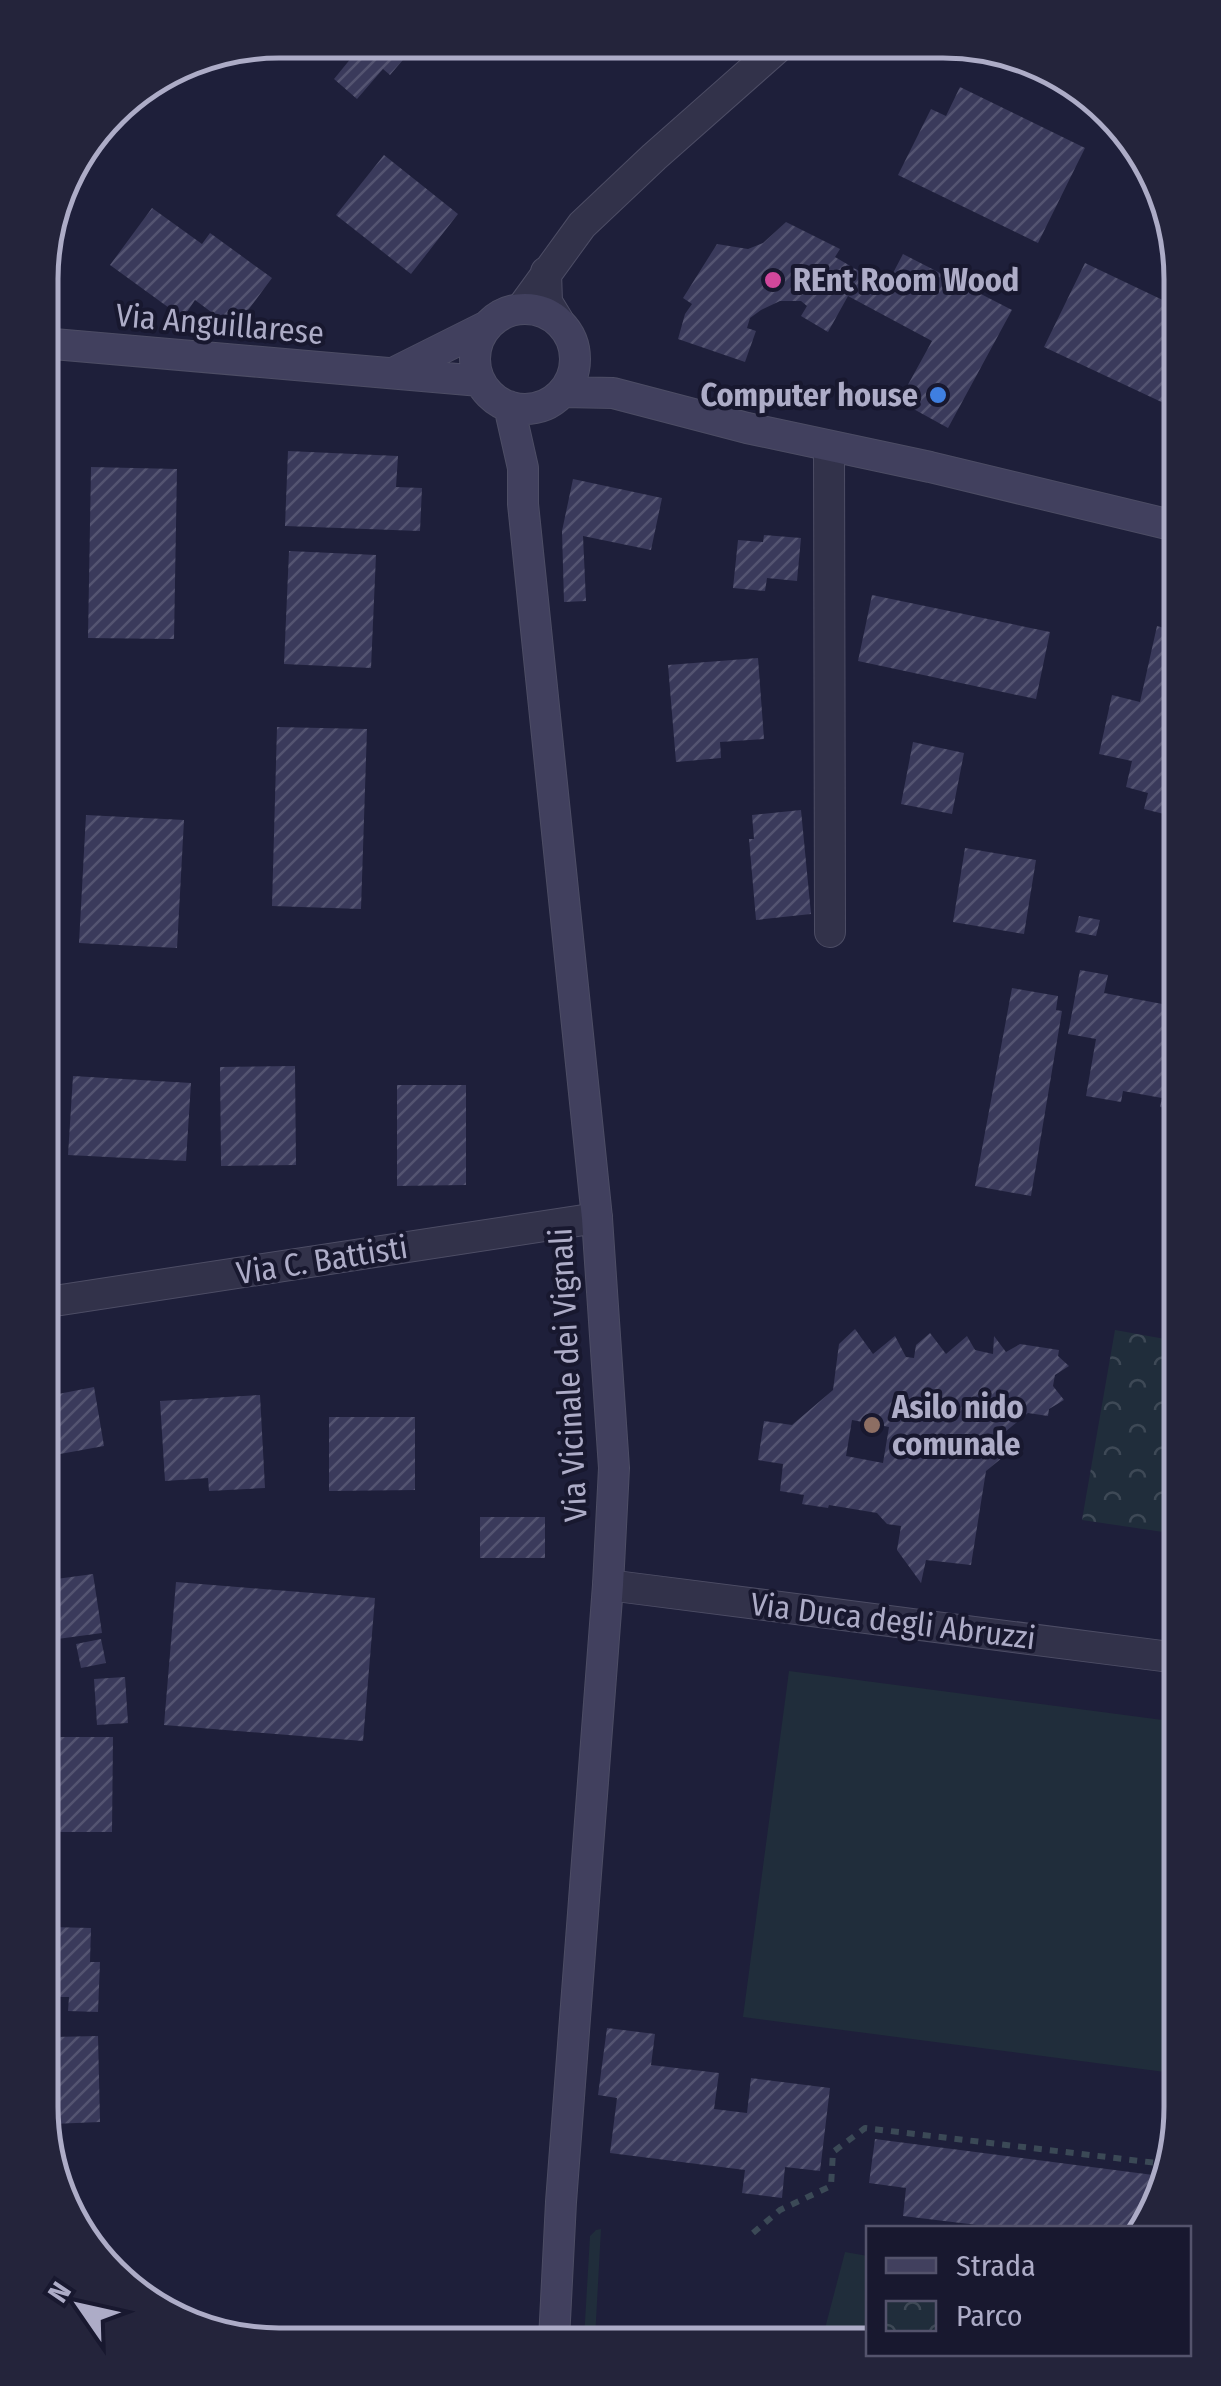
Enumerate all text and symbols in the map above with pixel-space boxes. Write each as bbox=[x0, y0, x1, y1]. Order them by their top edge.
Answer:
place label: REnt Room Wood bbox=[793, 261, 1019, 299]
marker: REnt Room Wood bbox=[762, 269, 784, 291]
street label: Via Anguillarese bbox=[114, 296, 326, 352]
place label: Computer house bbox=[700, 376, 918, 414]
marker: Computer house bbox=[927, 384, 949, 406]
street label: Via Vicinale dei Vignali bbox=[541, 1227, 595, 1523]
street label: Via C. Battisti bbox=[234, 1228, 410, 1292]
place label: Asilo nido comunale bbox=[891, 1388, 1024, 1463]
marker: Asilo nido comunale bbox=[861, 1414, 883, 1436]
street label: Via Duca degli Abruzzi bbox=[748, 1585, 1038, 1657]
legend bbox=[866, 2226, 1191, 2356]
text: Strada bbox=[956, 2248, 1036, 2284]
north arrow bbox=[30, 2256, 130, 2356]
text: N bbox=[41, 2276, 78, 2308]
text: Parco bbox=[956, 2298, 1023, 2334]

